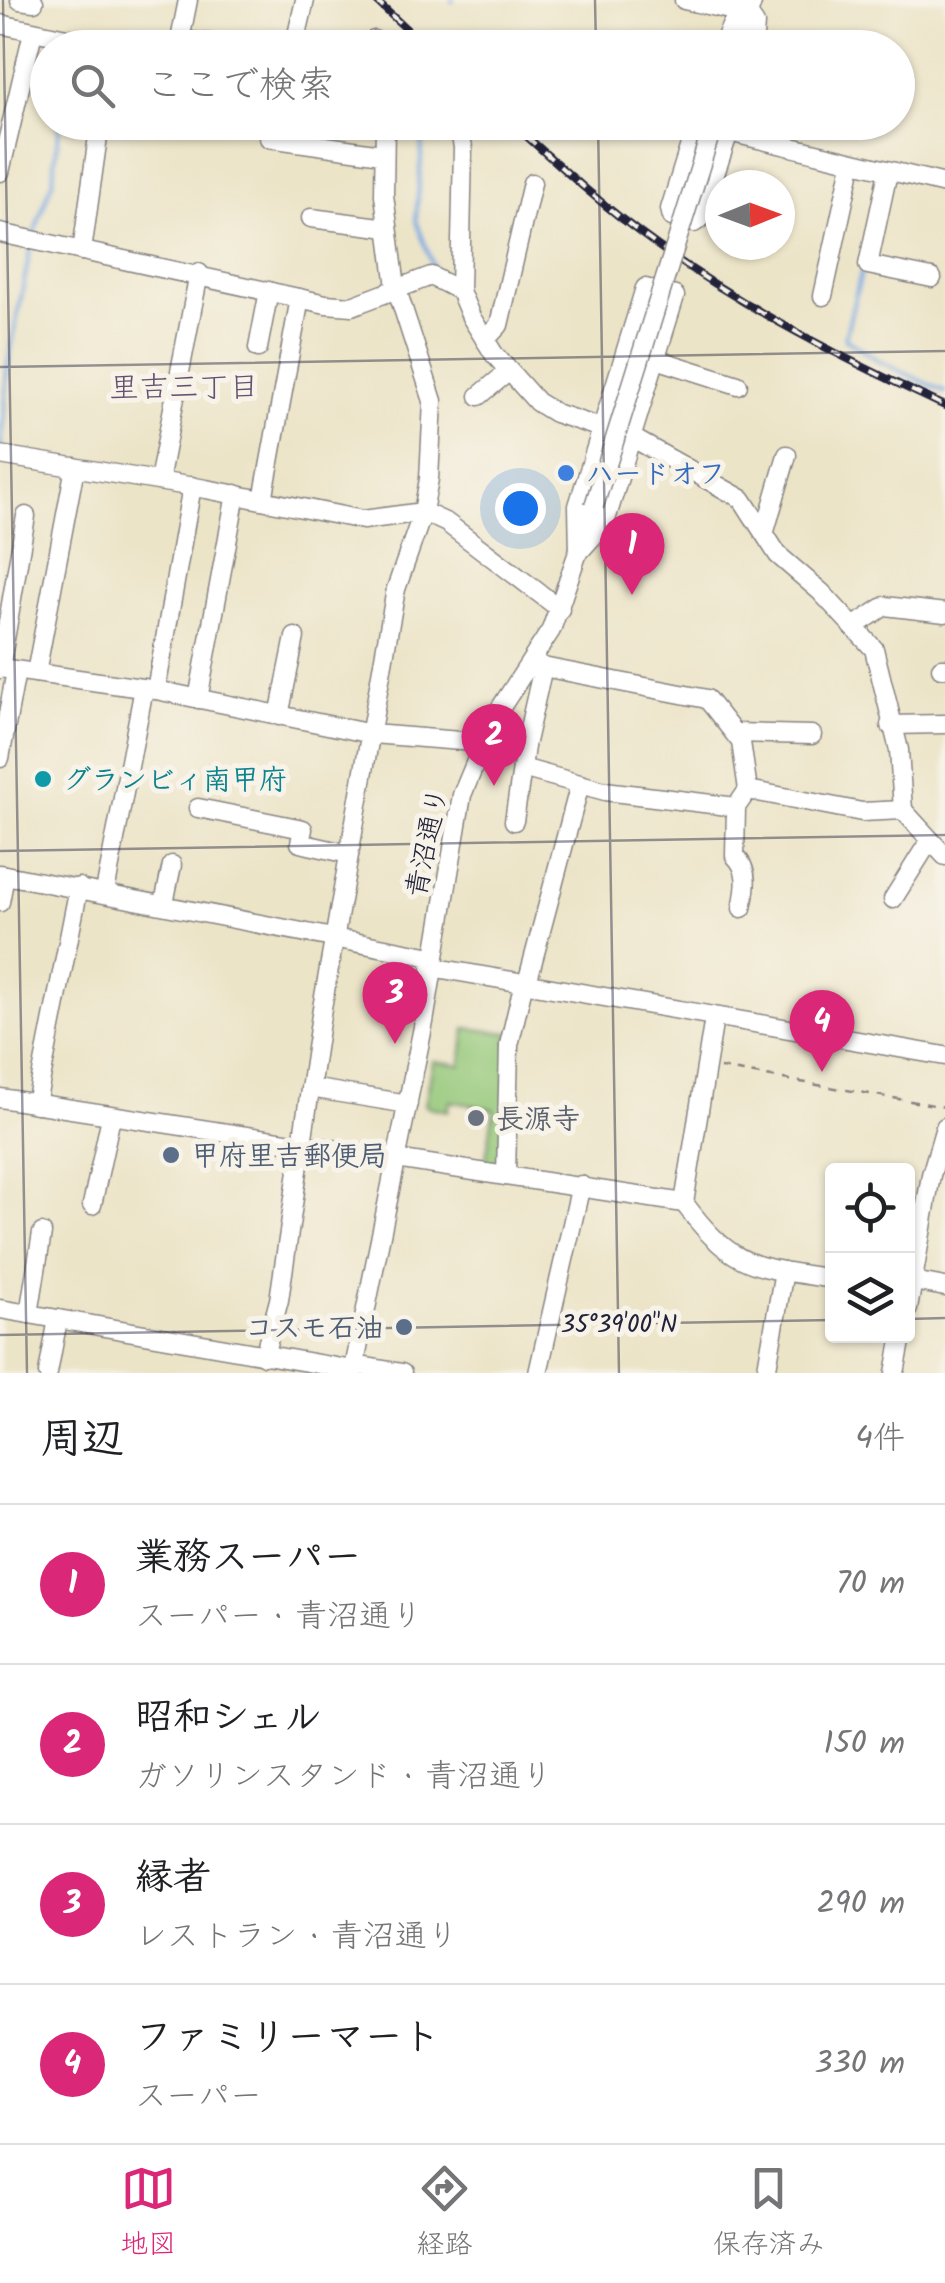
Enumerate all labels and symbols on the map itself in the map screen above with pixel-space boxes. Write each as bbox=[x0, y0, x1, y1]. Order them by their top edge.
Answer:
north arrow bbox=[705, 170, 795, 260]
district label: 里吉三丁目 bbox=[109, 365, 259, 413]
place label: ハードオフ bbox=[586, 453, 726, 498]
marker: ハードオフ bbox=[555, 462, 577, 484]
your location bbox=[495, 483, 546, 534]
pin: 1 bbox=[600, 512, 664, 595]
pin: 2 bbox=[462, 704, 526, 786]
place label: グランビィ南甲府 bbox=[63, 759, 287, 804]
marker: グランビィ南甲府 bbox=[32, 768, 54, 790]
street label: 青沼通り bbox=[395, 783, 462, 902]
pin: 3 bbox=[362, 962, 428, 1044]
pin: 4 bbox=[790, 990, 854, 1072]
place label: 長源寺 bbox=[496, 1098, 580, 1143]
marker: 長源寺 bbox=[465, 1107, 487, 1129]
place label: 甲府里吉郵便局 bbox=[191, 1135, 387, 1180]
marker: 甲府里吉郵便局 bbox=[160, 1144, 182, 1166]
text: 35°39'00"N bbox=[561, 1305, 677, 1345]
place label: コスモ石油 bbox=[245, 1307, 384, 1352]
marker: コスモ石油 bbox=[393, 1316, 415, 1338]

